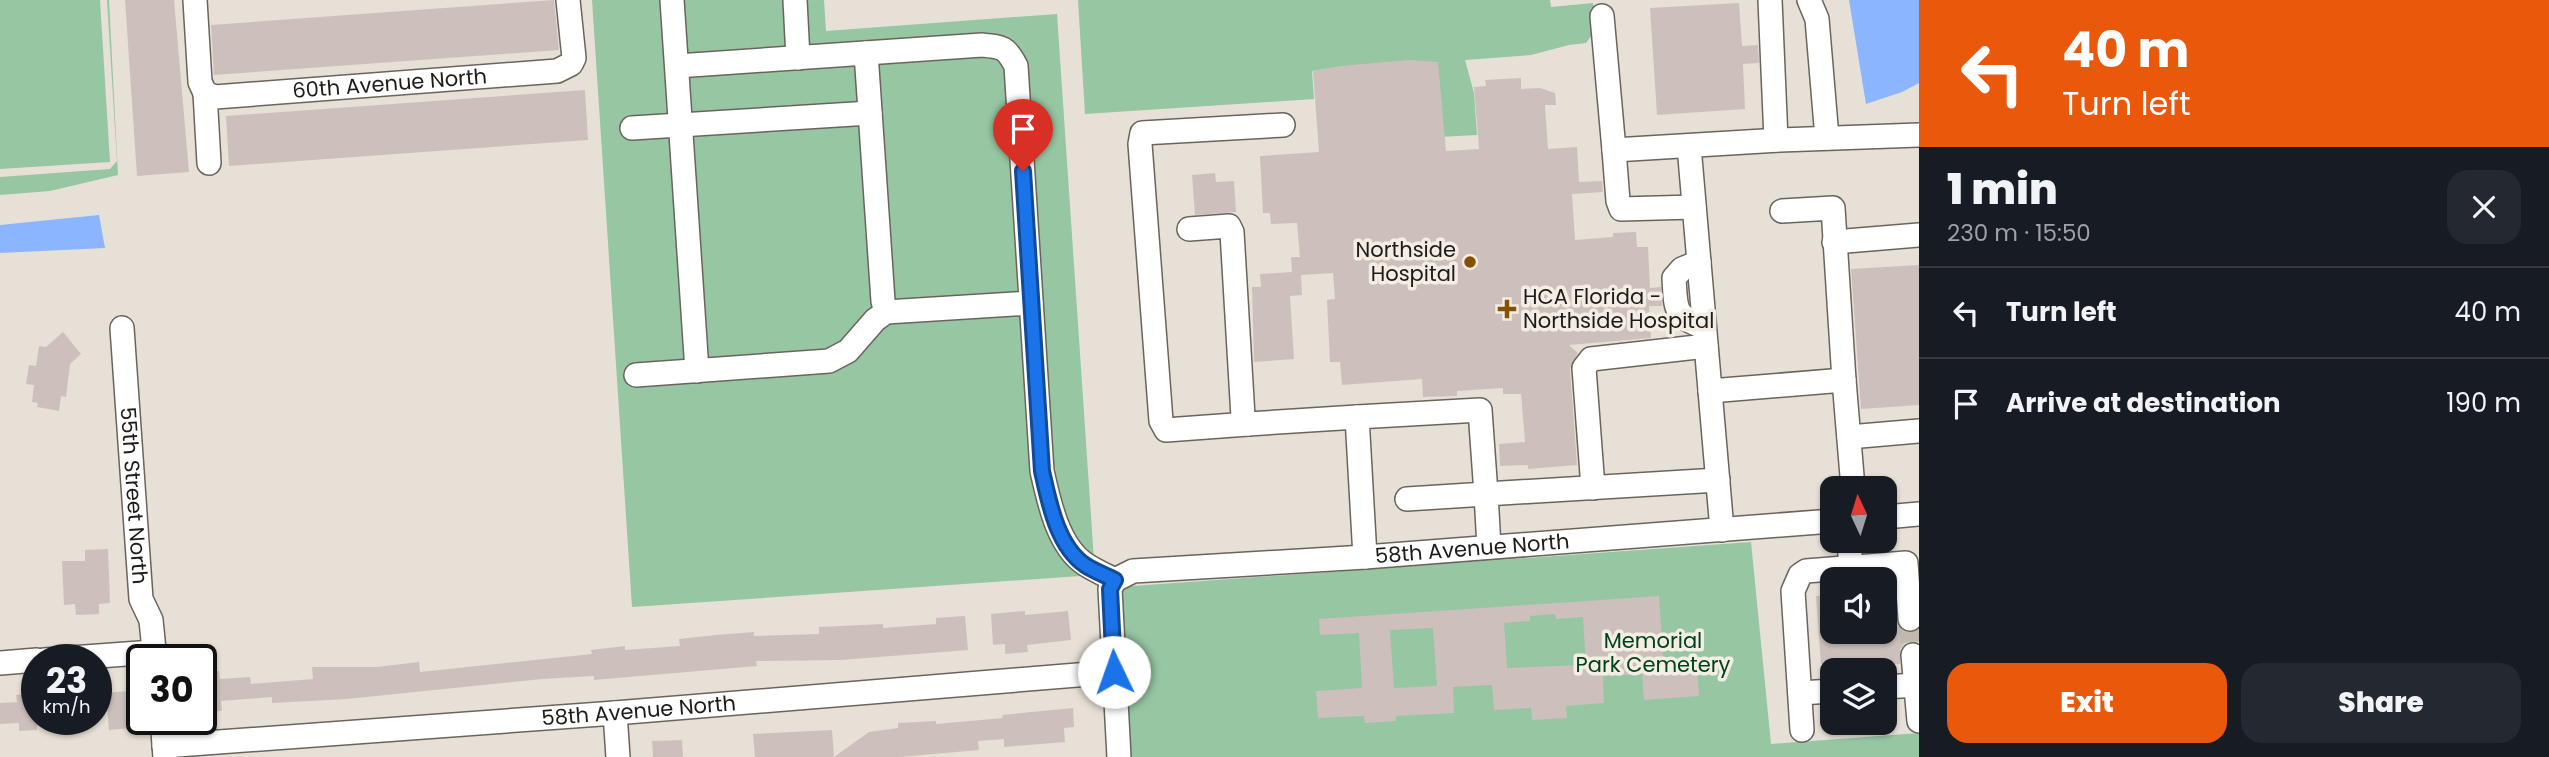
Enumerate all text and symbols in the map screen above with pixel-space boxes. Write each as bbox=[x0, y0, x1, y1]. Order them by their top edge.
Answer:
text: 40 m bbox=[2062, 16, 2189, 84]
icon: left bbox=[1947, 28, 2038, 119]
street label: 60th Avenue North bbox=[291, 61, 488, 105]
text: Turn left bbox=[2062, 81, 2191, 126]
pin bbox=[993, 99, 1053, 171]
icon: arrive bbox=[1004, 110, 1042, 148]
text: 1 min bbox=[1947, 160, 2058, 219]
button: close bbox=[2447, 170, 2521, 244]
text: 230 m · 15:50 bbox=[1947, 217, 2091, 249]
place label: Northside Hospital bbox=[1356, 235, 1456, 288]
marker: Northside Hospital bbox=[1462, 254, 1478, 270]
place label: HCA Florida - Northside Hospital bbox=[1523, 282, 1714, 335]
icon: left bbox=[1947, 294, 1985, 332]
text: Turn left bbox=[2006, 294, 2117, 330]
text: 40 m bbox=[2455, 294, 2521, 330]
marker: HCA Florida - Northside Hospital bbox=[1497, 299, 1517, 319]
icon: arrive bbox=[1947, 385, 1985, 423]
text: Arrive at destination bbox=[2006, 385, 2281, 421]
text: 190 m bbox=[2446, 385, 2521, 421]
street label: 55th Street North bbox=[114, 406, 155, 585]
north arrow bbox=[1820, 476, 1897, 553]
map controls bbox=[1820, 476, 1897, 735]
street label: 58th Avenue North bbox=[1374, 526, 1570, 570]
button: sound bbox=[1820, 567, 1897, 644]
park label: Memorial Park Cemetery bbox=[1576, 626, 1731, 679]
position arrow bbox=[1077, 635, 1151, 709]
speed limit sign: 30 bbox=[126, 644, 217, 735]
text: 23 bbox=[46, 656, 87, 705]
button: layers bbox=[1820, 658, 1897, 735]
button: Exit bbox=[1947, 663, 2227, 743]
button: Share bbox=[2241, 663, 2521, 743]
street label: 58th Avenue North bbox=[540, 688, 737, 732]
text: km/h bbox=[43, 694, 90, 719]

